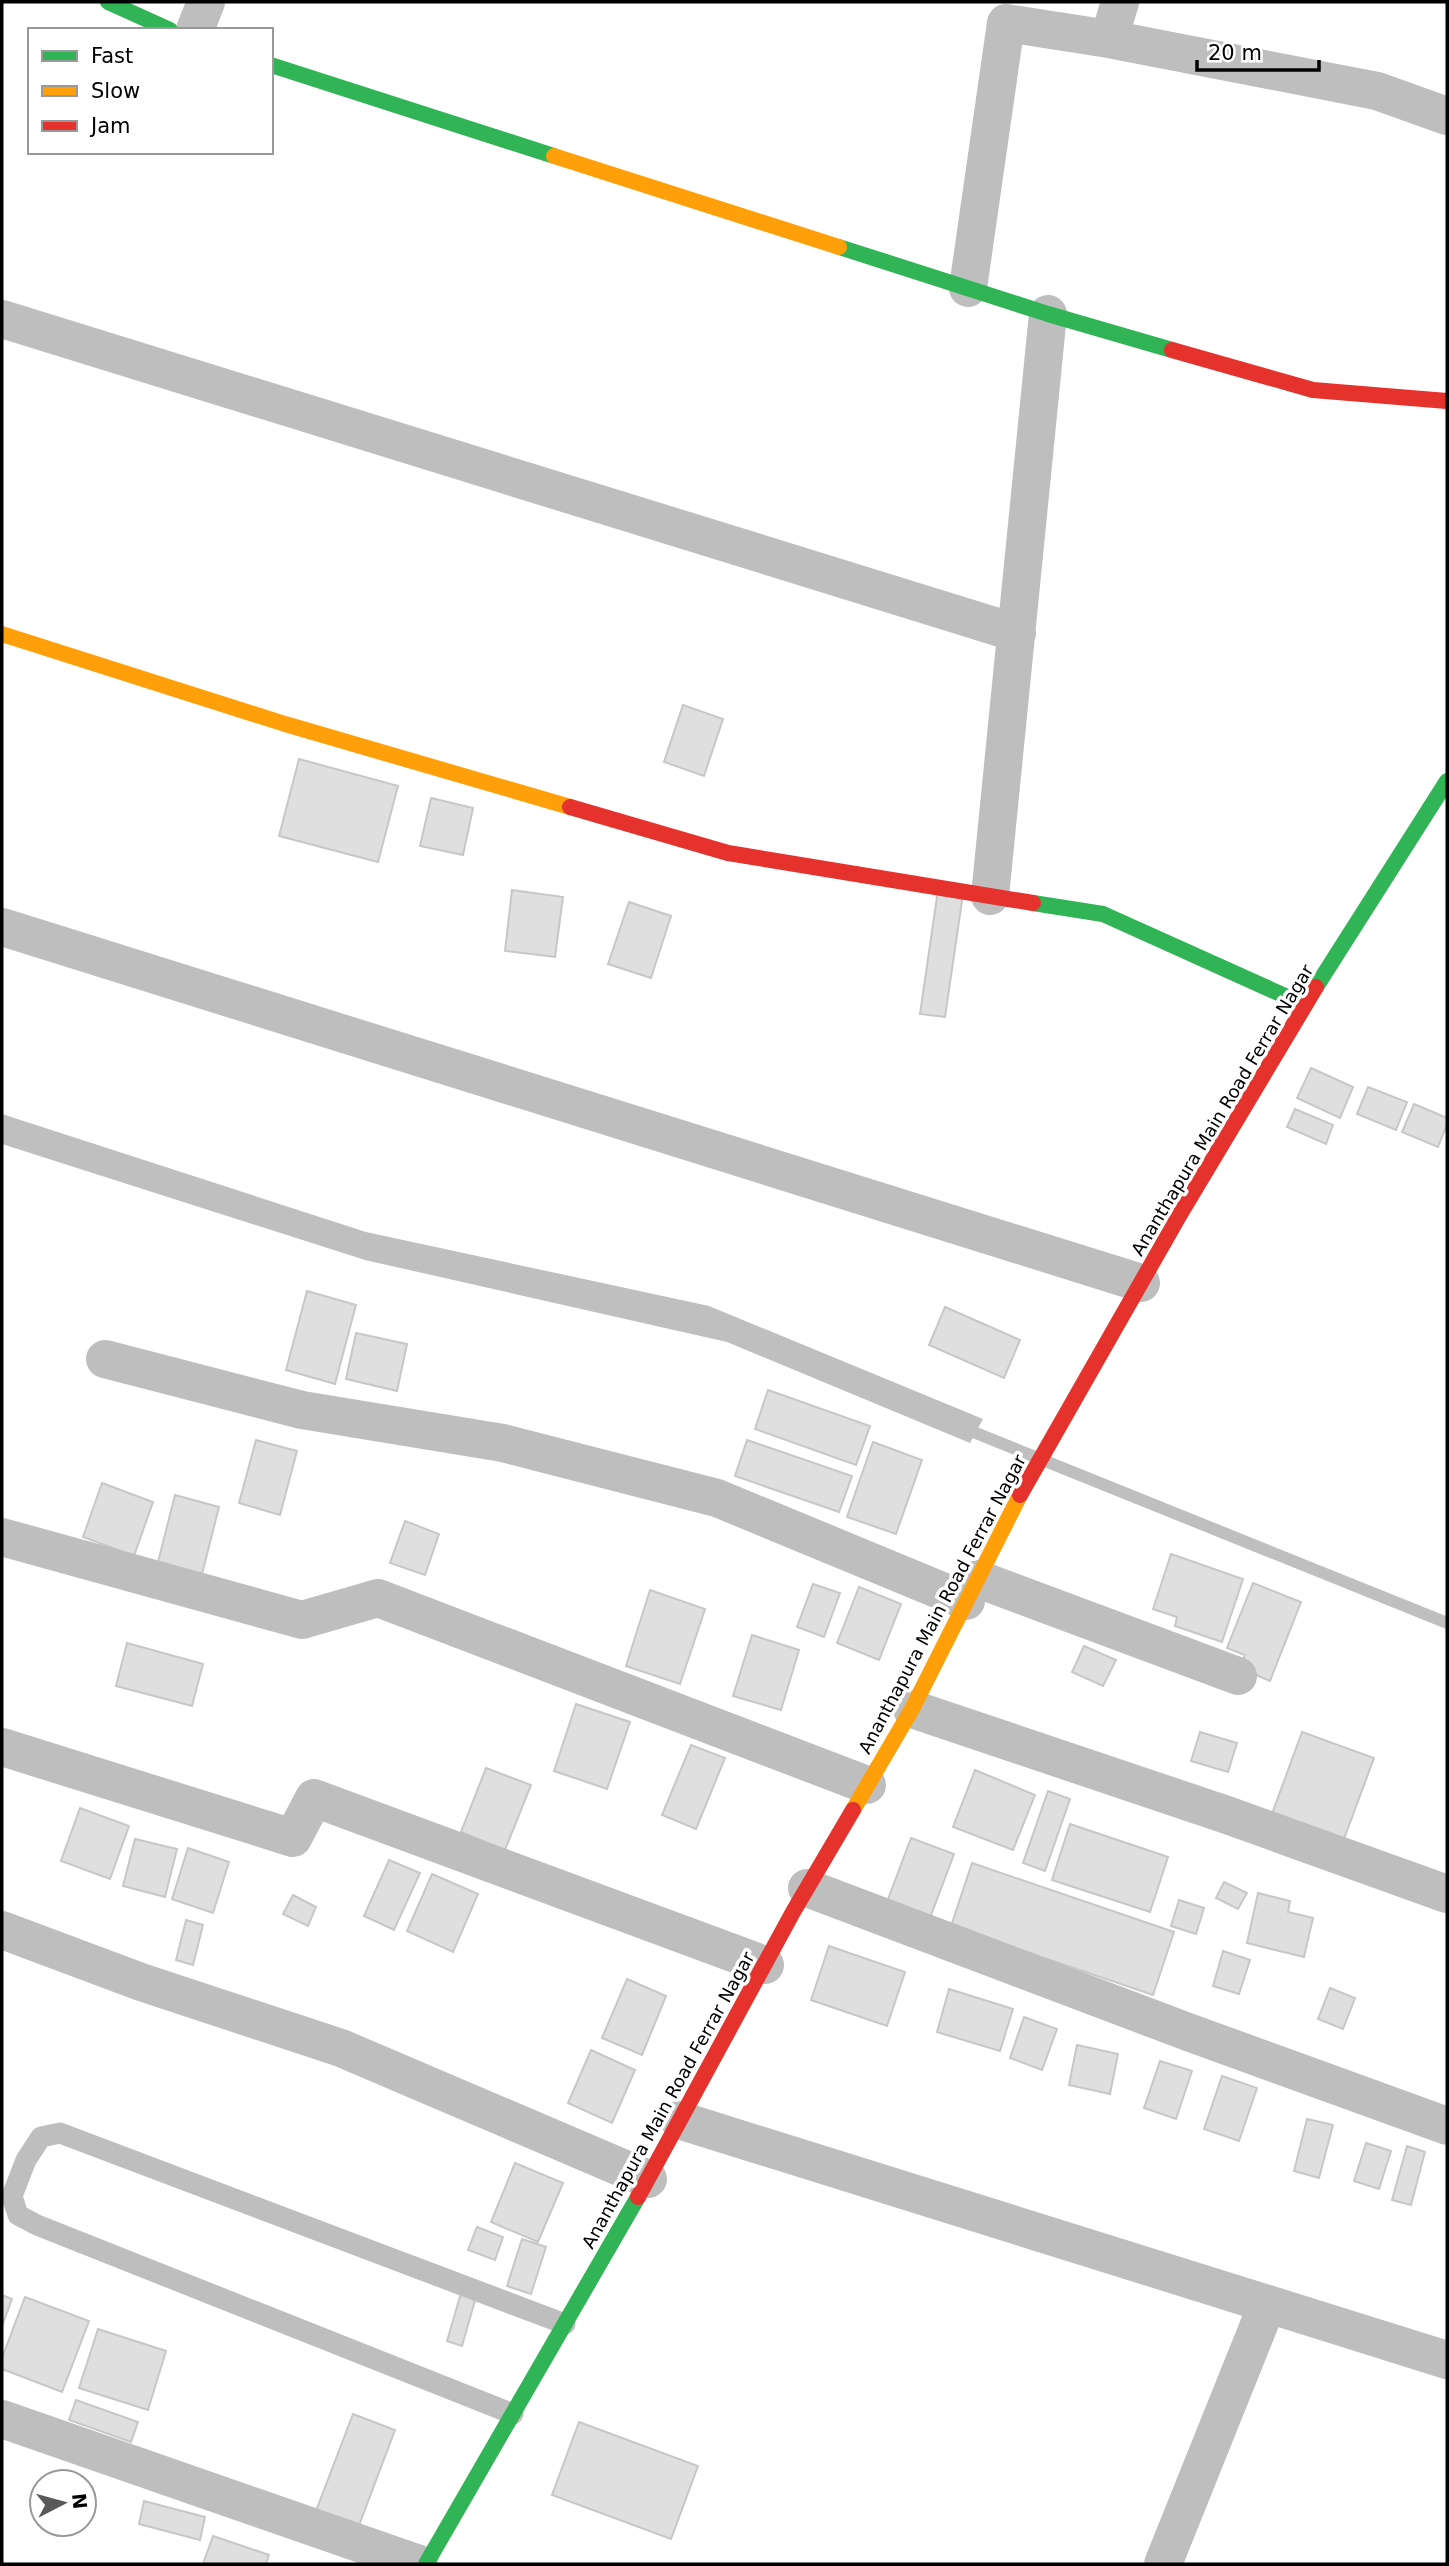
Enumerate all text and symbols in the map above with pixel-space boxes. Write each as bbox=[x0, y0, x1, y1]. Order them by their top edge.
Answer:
legend bbox=[28, 28, 273, 154]
scale bar bbox=[1197, 28, 1320, 72]
text: 20 m bbox=[1208, 41, 1262, 65]
text: Fast bbox=[91, 44, 133, 68]
text: Slow bbox=[91, 79, 140, 103]
text: Jam bbox=[89, 114, 131, 138]
street label: Ananthapura Main Road Ferrar Nagar bbox=[1127, 960, 1318, 1259]
street label: Ananthapura Main Road Ferrar Nagar bbox=[854, 1450, 1030, 1757]
street label: Ananthapura Main Road Ferrar Nagar bbox=[577, 1948, 759, 2252]
north arrow bbox=[28, 2468, 98, 2538]
text: N bbox=[68, 2492, 92, 2510]

